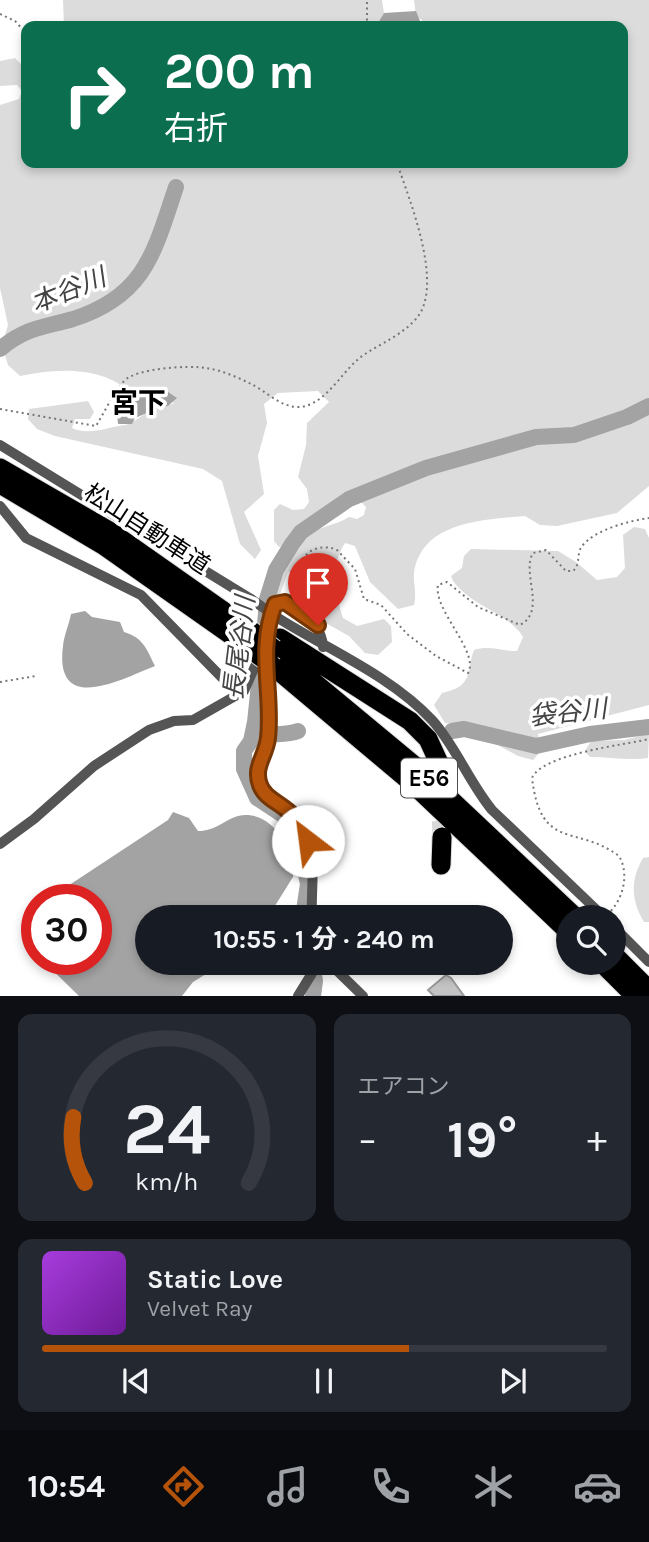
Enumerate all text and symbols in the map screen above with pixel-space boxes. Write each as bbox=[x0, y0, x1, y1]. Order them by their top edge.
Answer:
text: 200 m bbox=[164, 43, 315, 100]
icon: right bbox=[49, 49, 140, 140]
text: 右折 bbox=[164, 110, 228, 147]
water label: 本谷川 bbox=[26, 260, 113, 319]
district label: 宮下 bbox=[110, 386, 166, 419]
street label: 松山自動車道 bbox=[79, 478, 215, 580]
pin bbox=[288, 553, 348, 625]
icon: arrive bbox=[299, 564, 337, 602]
water label: 長尾谷川 bbox=[218, 592, 262, 702]
water label: 袋谷川 bbox=[528, 693, 611, 732]
road number: E56 bbox=[401, 758, 457, 798]
position arrow bbox=[271, 804, 345, 878]
speed limit sign: 30 bbox=[21, 884, 112, 975]
map controls bbox=[556, 905, 626, 975]
button: search bbox=[556, 905, 626, 975]
text: 10:55 · 1 分 · 240 m bbox=[213, 924, 435, 955]
text: エアコン bbox=[358, 1073, 450, 1100]
text: 24 bbox=[123, 1087, 210, 1172]
text: 19° bbox=[447, 1109, 517, 1170]
text: − bbox=[358, 1117, 377, 1162]
text: + bbox=[587, 1117, 607, 1162]
text: km/h bbox=[135, 1167, 198, 1196]
text: Static Love bbox=[147, 1264, 283, 1295]
text: Velvet Ray bbox=[147, 1295, 252, 1322]
icon: previous bbox=[117, 1362, 155, 1400]
icon: pause bbox=[305, 1362, 343, 1400]
icon: next bbox=[494, 1362, 532, 1400]
icon: directions bbox=[159, 1462, 208, 1511]
icon: music bbox=[263, 1462, 312, 1511]
icon: phone bbox=[366, 1462, 415, 1511]
icon: climate bbox=[469, 1462, 518, 1511]
icon: car bbox=[573, 1462, 622, 1511]
text: 10:54 bbox=[27, 1468, 105, 1505]

